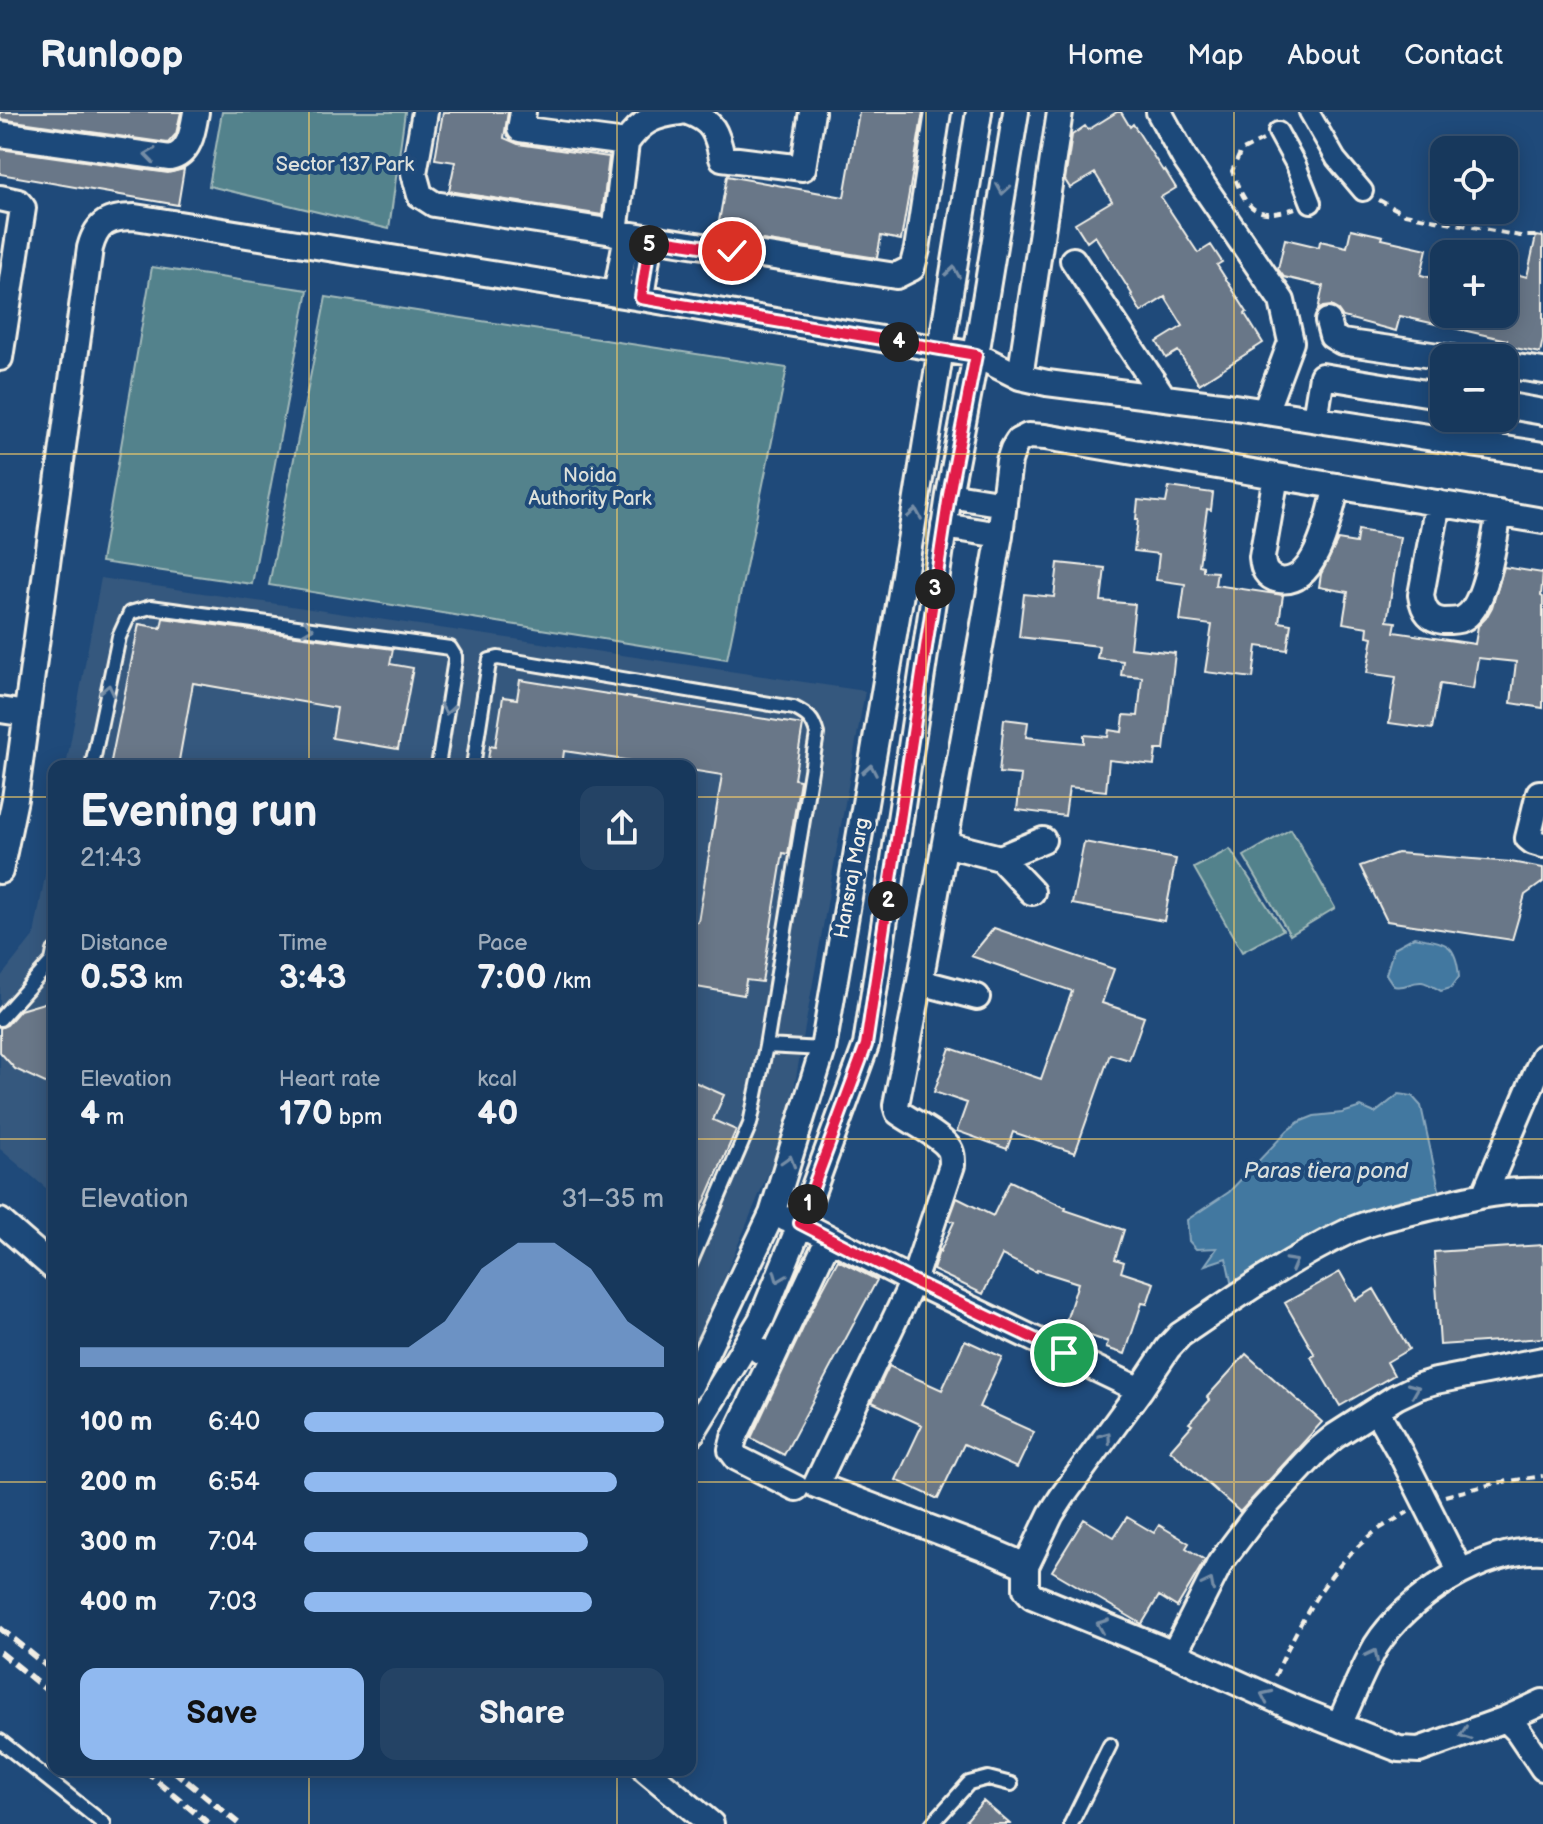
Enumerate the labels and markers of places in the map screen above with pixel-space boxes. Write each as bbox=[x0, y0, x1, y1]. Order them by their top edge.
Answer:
pin bbox=[698, 217, 766, 285]
pin: 5 bbox=[629, 225, 669, 265]
pin: 4 bbox=[879, 322, 919, 362]
pin: 3 bbox=[915, 569, 955, 609]
pin: 2 bbox=[868, 881, 908, 921]
pin: 1 bbox=[788, 1184, 828, 1224]
pin bbox=[1030, 1319, 1098, 1387]

